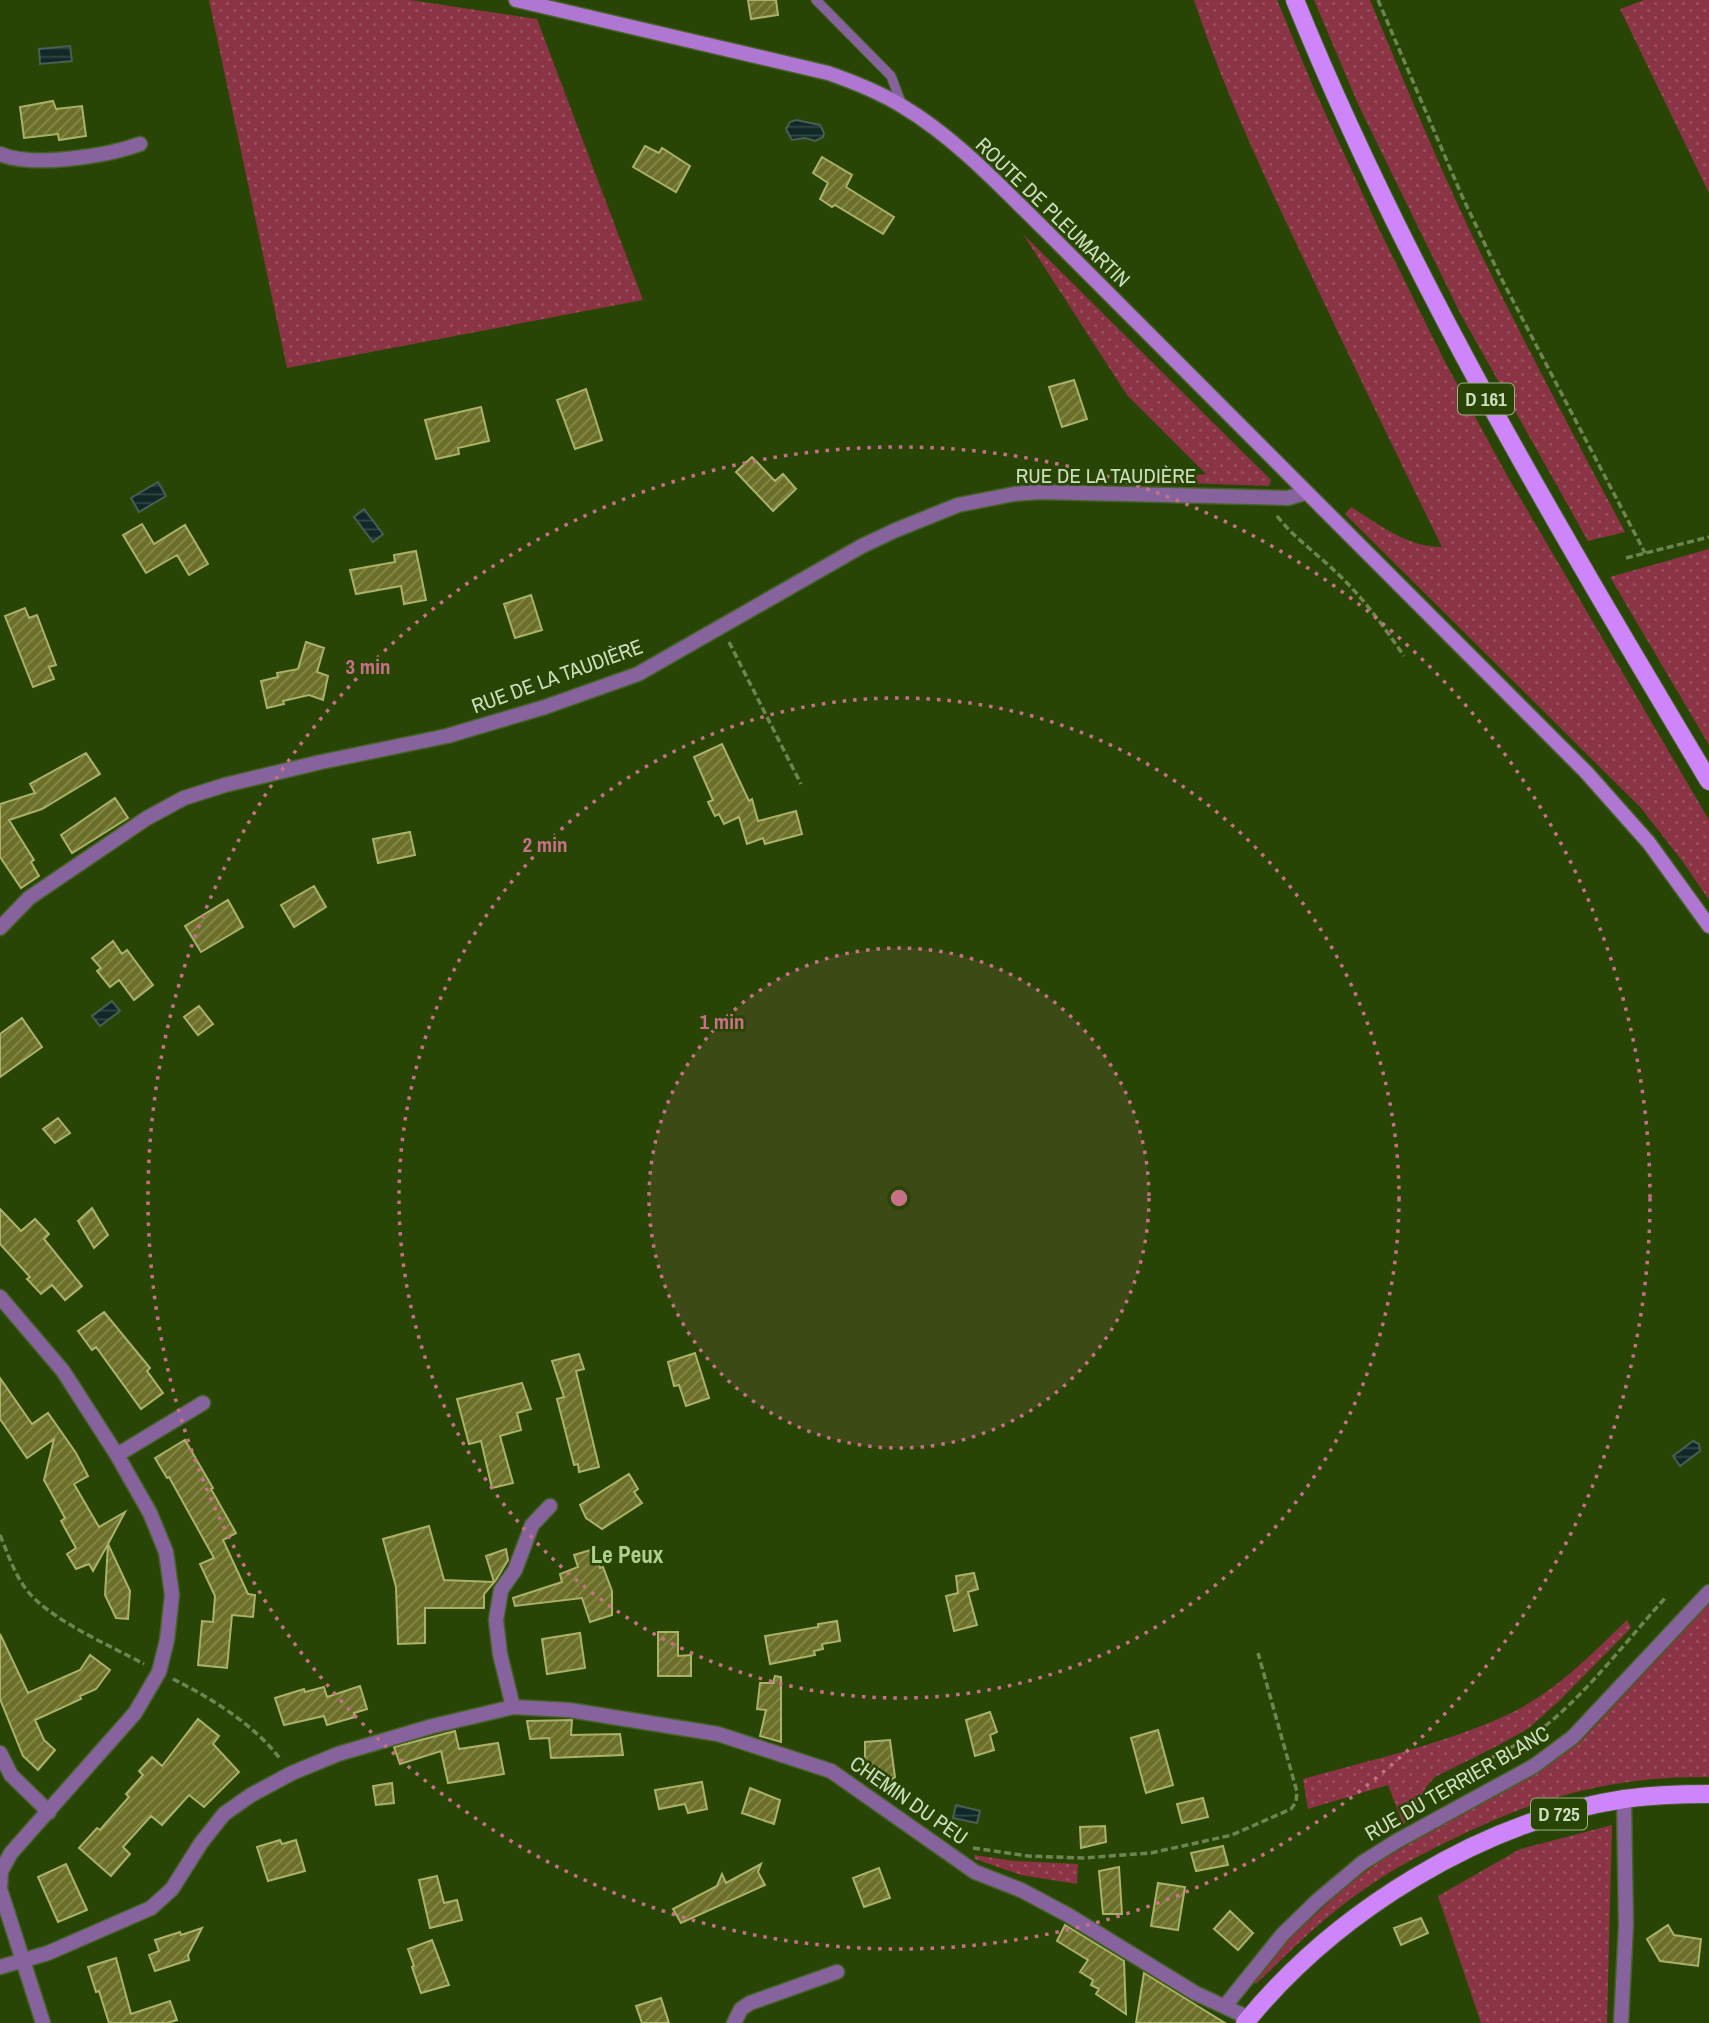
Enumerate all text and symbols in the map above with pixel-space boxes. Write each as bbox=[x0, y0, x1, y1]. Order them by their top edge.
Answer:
street label: ROUTE DE PLEUMARTIN bbox=[969, 131, 1137, 293]
road number: D 161 bbox=[1458, 384, 1514, 414]
street label: RUE DE LA TAUDIÈRE bbox=[1016, 461, 1196, 490]
street label: RUE DE LA TAUDIÈRE bbox=[467, 632, 647, 720]
text: 3 min bbox=[346, 652, 390, 681]
text: 2 min bbox=[523, 830, 567, 859]
text: 1 min bbox=[700, 1007, 744, 1036]
centre of rings bbox=[887, 1186, 911, 1210]
district label: Le Peux bbox=[591, 1539, 664, 1570]
street label: RUE DU TERRIER BLANC bbox=[1360, 1718, 1554, 1848]
street label: CHEMIN DU PEU bbox=[844, 1749, 974, 1851]
road number: D 725 bbox=[1531, 1798, 1587, 1830]

